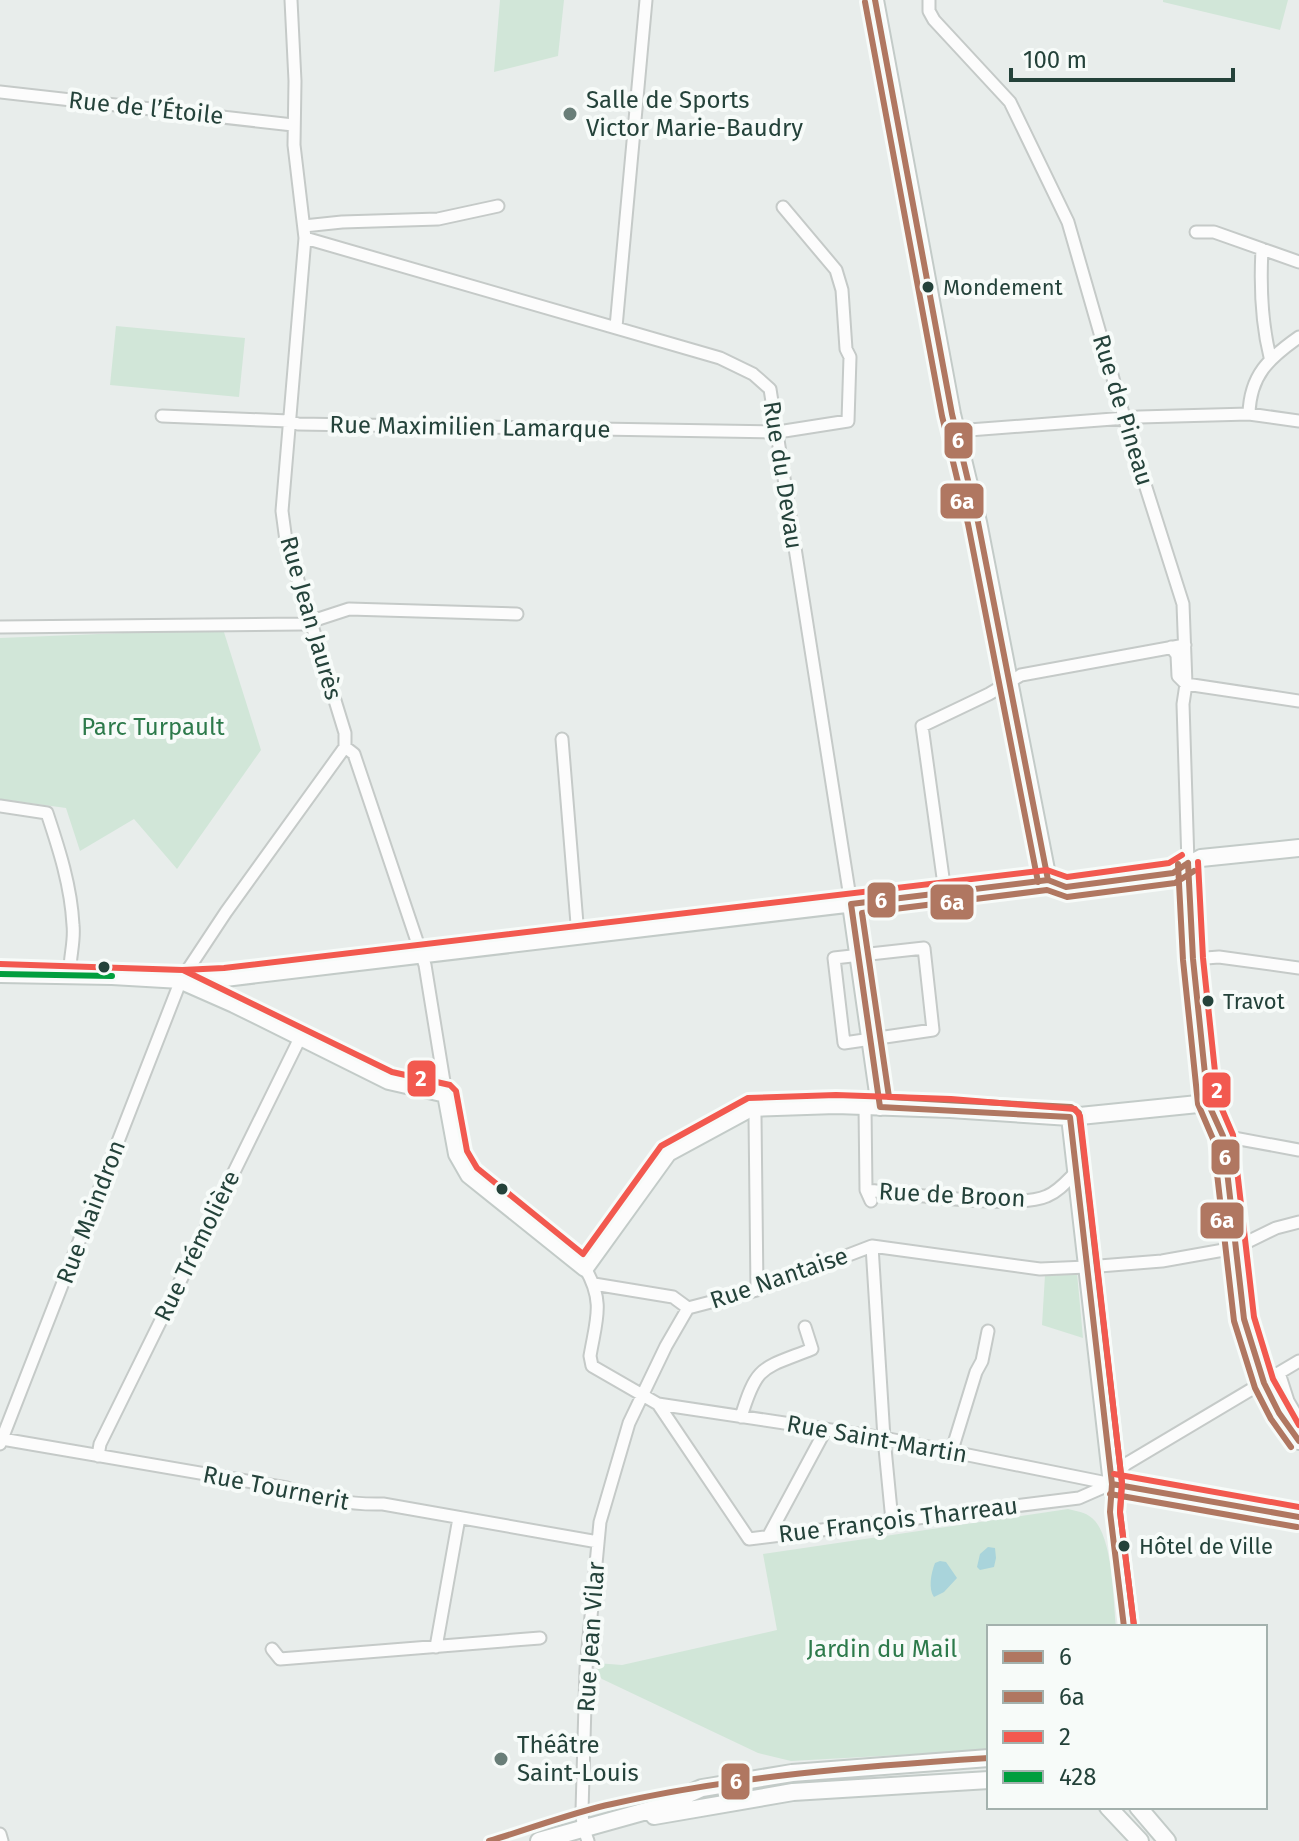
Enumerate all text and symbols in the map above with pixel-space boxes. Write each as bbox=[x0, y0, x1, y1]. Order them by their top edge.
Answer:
scale bar bbox=[1011, 32, 1233, 82]
text: 100 m bbox=[1023, 46, 1087, 74]
street label: Rue de l’Étoile bbox=[67, 85, 225, 130]
place label: Salle de Sports Victor Marie-Baudry bbox=[586, 86, 803, 142]
marker: Salle de Sports Victor Marie-Baudry bbox=[561, 105, 579, 123]
place label: Mondement bbox=[943, 274, 1063, 301]
marker: Mondement bbox=[920, 279, 936, 295]
street label: Rue de Pineau bbox=[1087, 331, 1159, 489]
street label: Rue du Devau bbox=[757, 399, 809, 551]
street label: Rue Maximilien Lamarque bbox=[329, 411, 611, 443]
line badge: 6 bbox=[943, 421, 974, 460]
text: 6 bbox=[952, 427, 964, 454]
line badge: 6a bbox=[939, 482, 985, 520]
text: 6a bbox=[950, 488, 974, 515]
street label: Rue Jean Jaurès bbox=[274, 533, 348, 703]
park label: Parc Turpault bbox=[81, 713, 225, 741]
line badge: 6 bbox=[866, 881, 897, 919]
line badge: 6a bbox=[929, 883, 975, 921]
text: 6 bbox=[875, 887, 887, 914]
text: 6a bbox=[940, 889, 964, 916]
unlabelled marker bbox=[96, 959, 112, 975]
place label: Travot bbox=[1223, 988, 1285, 1015]
marker: Travot bbox=[1200, 993, 1216, 1009]
line badge: 2 bbox=[406, 1059, 437, 1098]
text: 2 bbox=[415, 1065, 427, 1092]
line badge: 2 bbox=[1201, 1071, 1232, 1109]
text: 2 bbox=[1211, 1077, 1223, 1104]
street label: Rue Maindron bbox=[51, 1136, 131, 1288]
line badge: 6 bbox=[1210, 1138, 1241, 1176]
text: 6 bbox=[1219, 1144, 1231, 1171]
street label: Rue Trémolière bbox=[148, 1166, 246, 1326]
street label: Rue de Broon bbox=[878, 1177, 1026, 1213]
unlabelled marker bbox=[494, 1181, 510, 1197]
line badge: 6a bbox=[1199, 1201, 1245, 1240]
text: 6a bbox=[1210, 1207, 1234, 1234]
street label: Rue Nantaise bbox=[706, 1241, 852, 1315]
street label: Rue Saint-Martin bbox=[785, 1409, 969, 1469]
street label: Rue Tournerit bbox=[201, 1460, 352, 1516]
street label: Rue François Tharreau bbox=[777, 1491, 1019, 1549]
place label: Hôtel de Ville bbox=[1139, 1533, 1273, 1560]
marker: Hôtel de Ville bbox=[1116, 1538, 1132, 1554]
street label: Rue Jean Vilar bbox=[572, 1560, 610, 1713]
legend bbox=[987, 1625, 1267, 1809]
park label: Jardin du Mail bbox=[807, 1635, 957, 1663]
text: 6 bbox=[1059, 1643, 1072, 1671]
text: 6a bbox=[1059, 1683, 1085, 1711]
text: 2 bbox=[1059, 1723, 1071, 1751]
place label: Théâtre Saint-Louis bbox=[517, 1731, 639, 1787]
marker: Théâtre Saint-Louis bbox=[492, 1750, 510, 1768]
line badge: 6 bbox=[720, 1762, 751, 1801]
text: 428 bbox=[1059, 1763, 1096, 1791]
text: 6 bbox=[730, 1768, 742, 1795]

